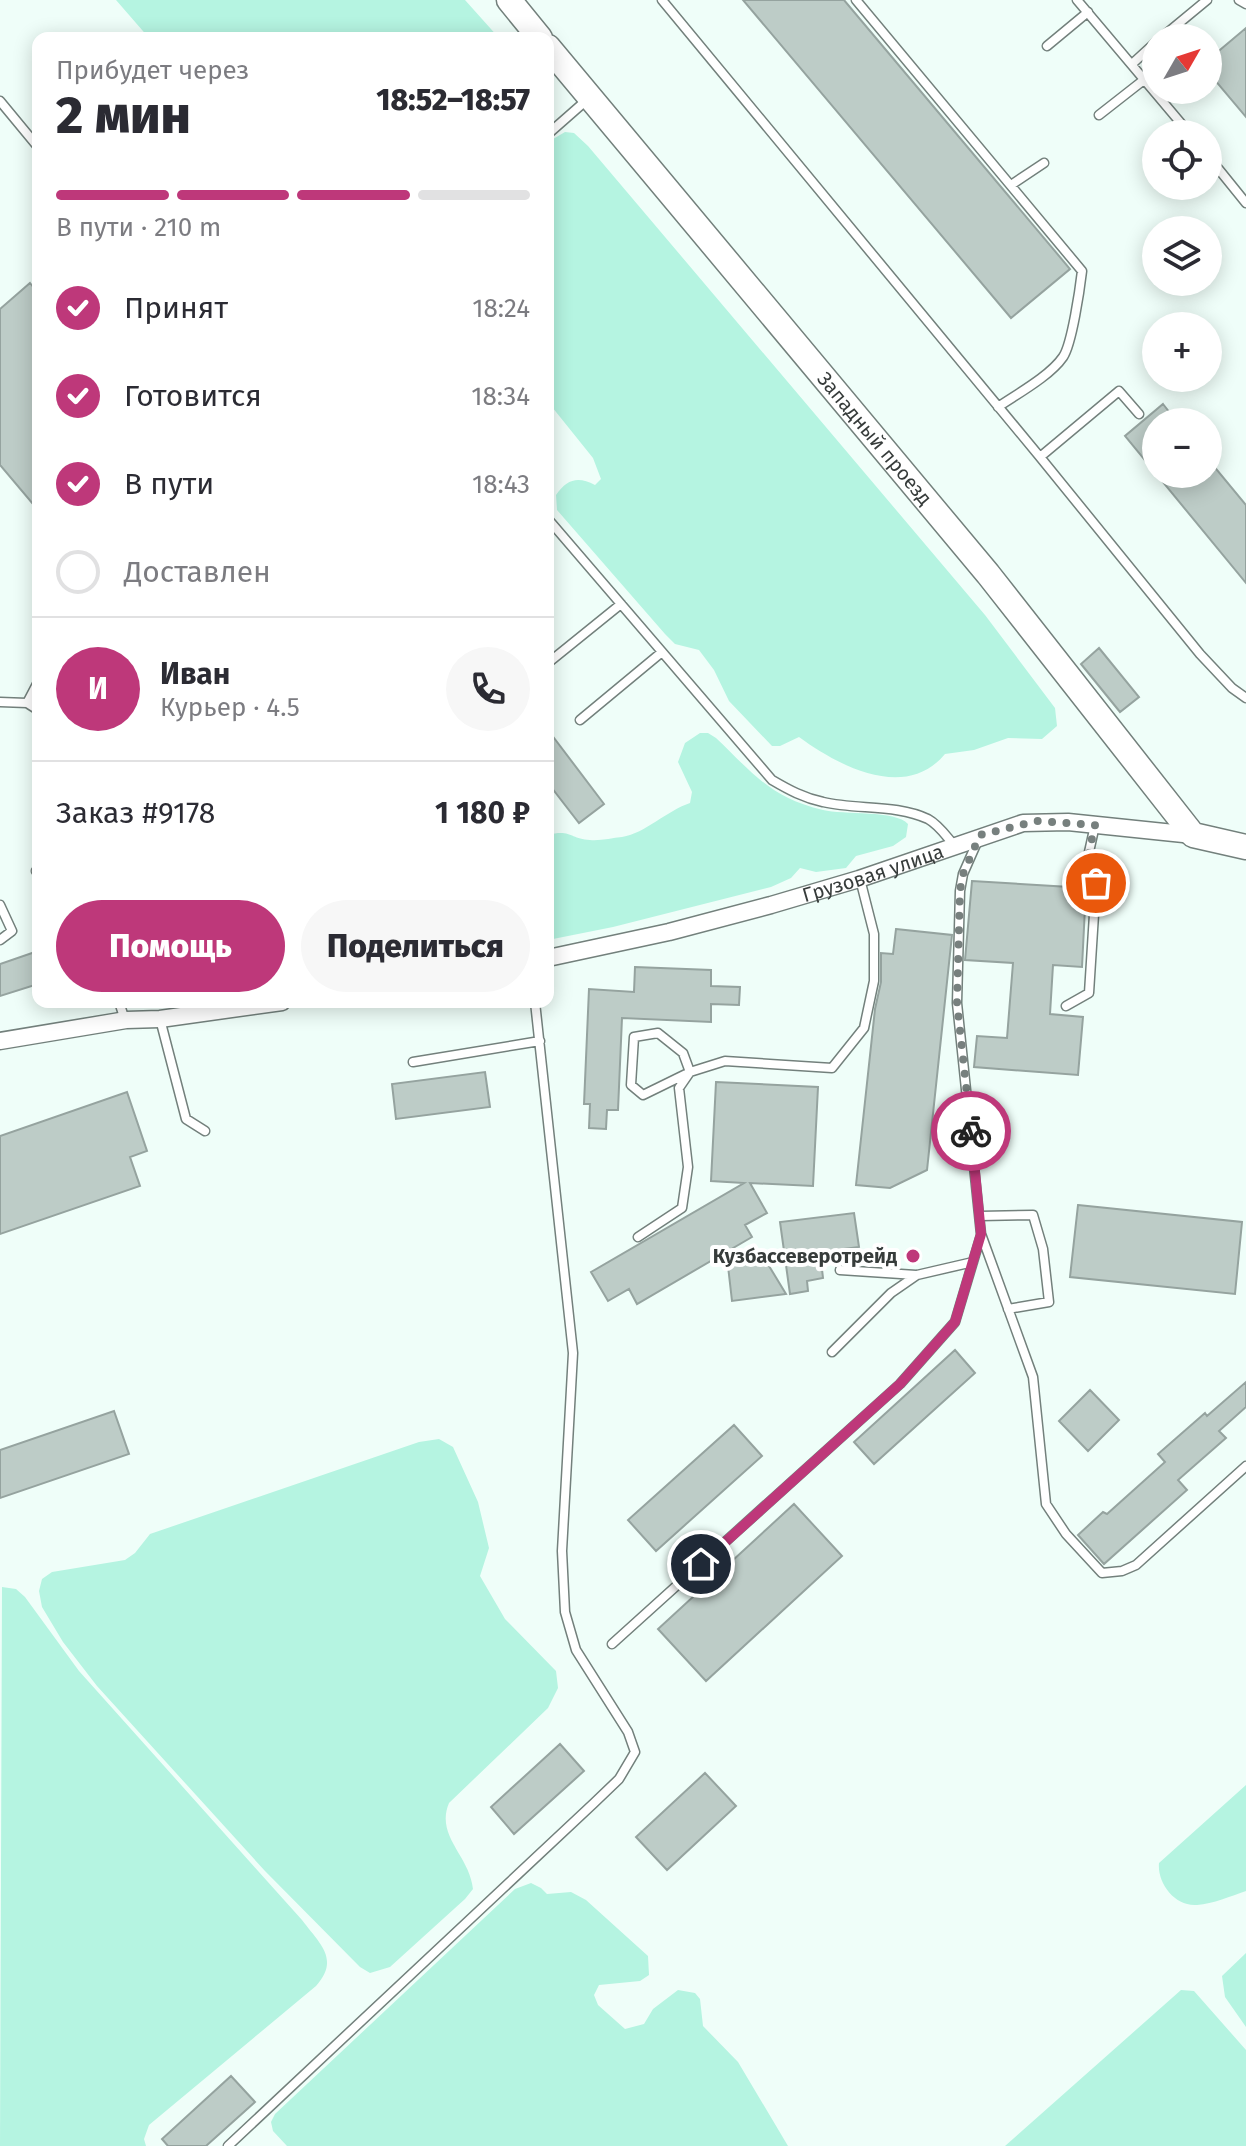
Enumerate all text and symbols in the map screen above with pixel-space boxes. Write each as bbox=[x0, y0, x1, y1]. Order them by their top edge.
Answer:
north arrow bbox=[1142, 24, 1222, 104]
map controls bbox=[1142, 24, 1222, 488]
text: Прибудет через bbox=[56, 55, 249, 86]
text: 18:52–18:57 bbox=[376, 82, 530, 118]
text: 2 мин bbox=[56, 84, 191, 147]
button: locate bbox=[1142, 120, 1222, 200]
text: В пути · 210 m bbox=[56, 212, 221, 243]
button: layers bbox=[1142, 216, 1222, 296]
icon: check bbox=[56, 286, 100, 330]
text: Принят bbox=[124, 290, 228, 326]
text: 18:24 bbox=[472, 293, 530, 324]
button: + bbox=[1142, 312, 1222, 392]
street label: Западный проезд bbox=[813, 367, 937, 510]
icon: check bbox=[56, 374, 100, 418]
text: Готовится bbox=[124, 378, 262, 414]
text: 18:34 bbox=[471, 381, 530, 412]
button: − bbox=[1142, 408, 1222, 488]
icon: check bbox=[56, 462, 100, 506]
text: В пути bbox=[124, 466, 214, 502]
text: 18:43 bbox=[472, 469, 530, 500]
text: Доставлен bbox=[124, 554, 271, 590]
button: phone bbox=[446, 647, 530, 731]
text: Иван bbox=[160, 656, 230, 692]
text: И bbox=[88, 671, 108, 707]
text: Курьер · 4.5 bbox=[160, 692, 300, 723]
text: Заказ #9178 bbox=[56, 795, 215, 831]
text: 1 180 ₽ bbox=[435, 795, 530, 831]
street label: Грузовая улица bbox=[799, 839, 947, 907]
pin bbox=[1062, 849, 1130, 917]
icon: bag bbox=[1074, 861, 1118, 905]
button: Помощь bbox=[56, 900, 285, 992]
button: Поделиться bbox=[301, 900, 530, 992]
courier bbox=[931, 1091, 1011, 1171]
icon: bike bbox=[949, 1109, 993, 1153]
place label: Кузбассеверотрейд bbox=[713, 1244, 897, 1268]
marker: Кузбассеверотрейд bbox=[904, 1247, 922, 1265]
pin bbox=[667, 1530, 735, 1598]
icon: home bbox=[679, 1542, 723, 1586]

